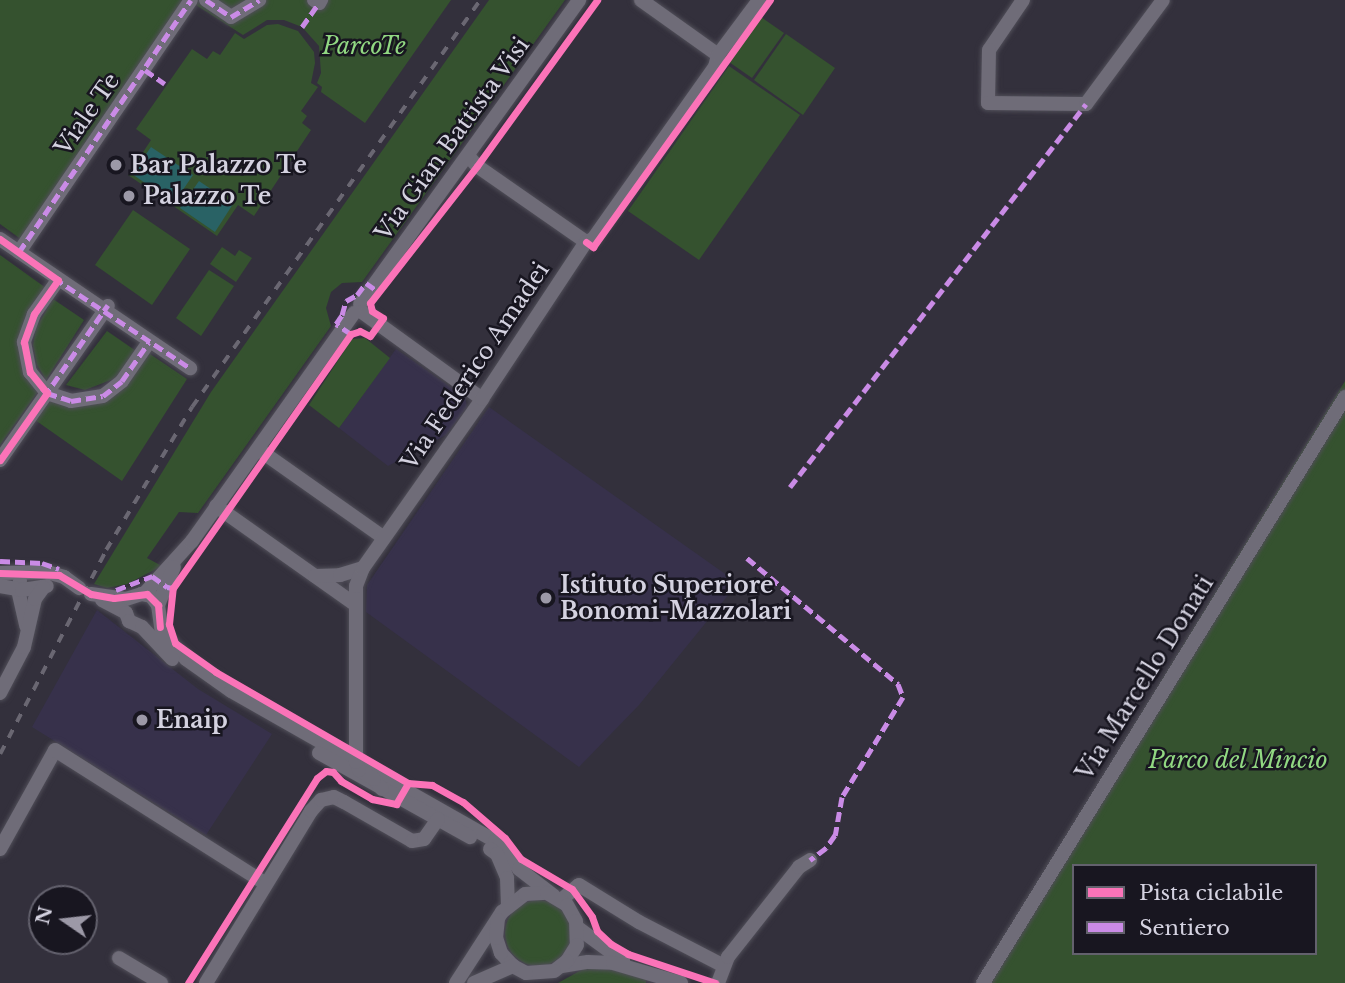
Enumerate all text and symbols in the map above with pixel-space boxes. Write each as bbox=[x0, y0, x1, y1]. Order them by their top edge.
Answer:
street label: Via Gian Battista Visi bbox=[369, 31, 535, 247]
park label: ParcoTe bbox=[322, 32, 406, 60]
street label: Viale Te bbox=[48, 67, 126, 161]
place label: Bar Palazzo Te bbox=[130, 151, 308, 179]
marker: Bar Palazzo Te bbox=[108, 157, 124, 173]
place label: Palazzo Te bbox=[143, 182, 272, 210]
marker: Palazzo Te bbox=[121, 188, 137, 204]
street label: Via Federico Amadei bbox=[395, 256, 555, 476]
place label: Istituto Superiore Bonomi-Mazzolari bbox=[560, 571, 791, 625]
street label: Via Marcello Donati bbox=[1071, 571, 1219, 785]
marker: Istituto Superiore Bonomi-Mazzolari bbox=[538, 590, 554, 606]
place label: Enaip bbox=[156, 706, 228, 734]
marker: Enaip bbox=[134, 712, 150, 728]
park label: Parco del Mincio bbox=[1148, 746, 1328, 774]
legend bbox=[1072, 864, 1317, 955]
text: Pista ciclabile bbox=[1139, 880, 1283, 906]
north arrow bbox=[28, 885, 98, 955]
text: N bbox=[31, 904, 57, 927]
text: Sentiero bbox=[1139, 915, 1230, 941]

